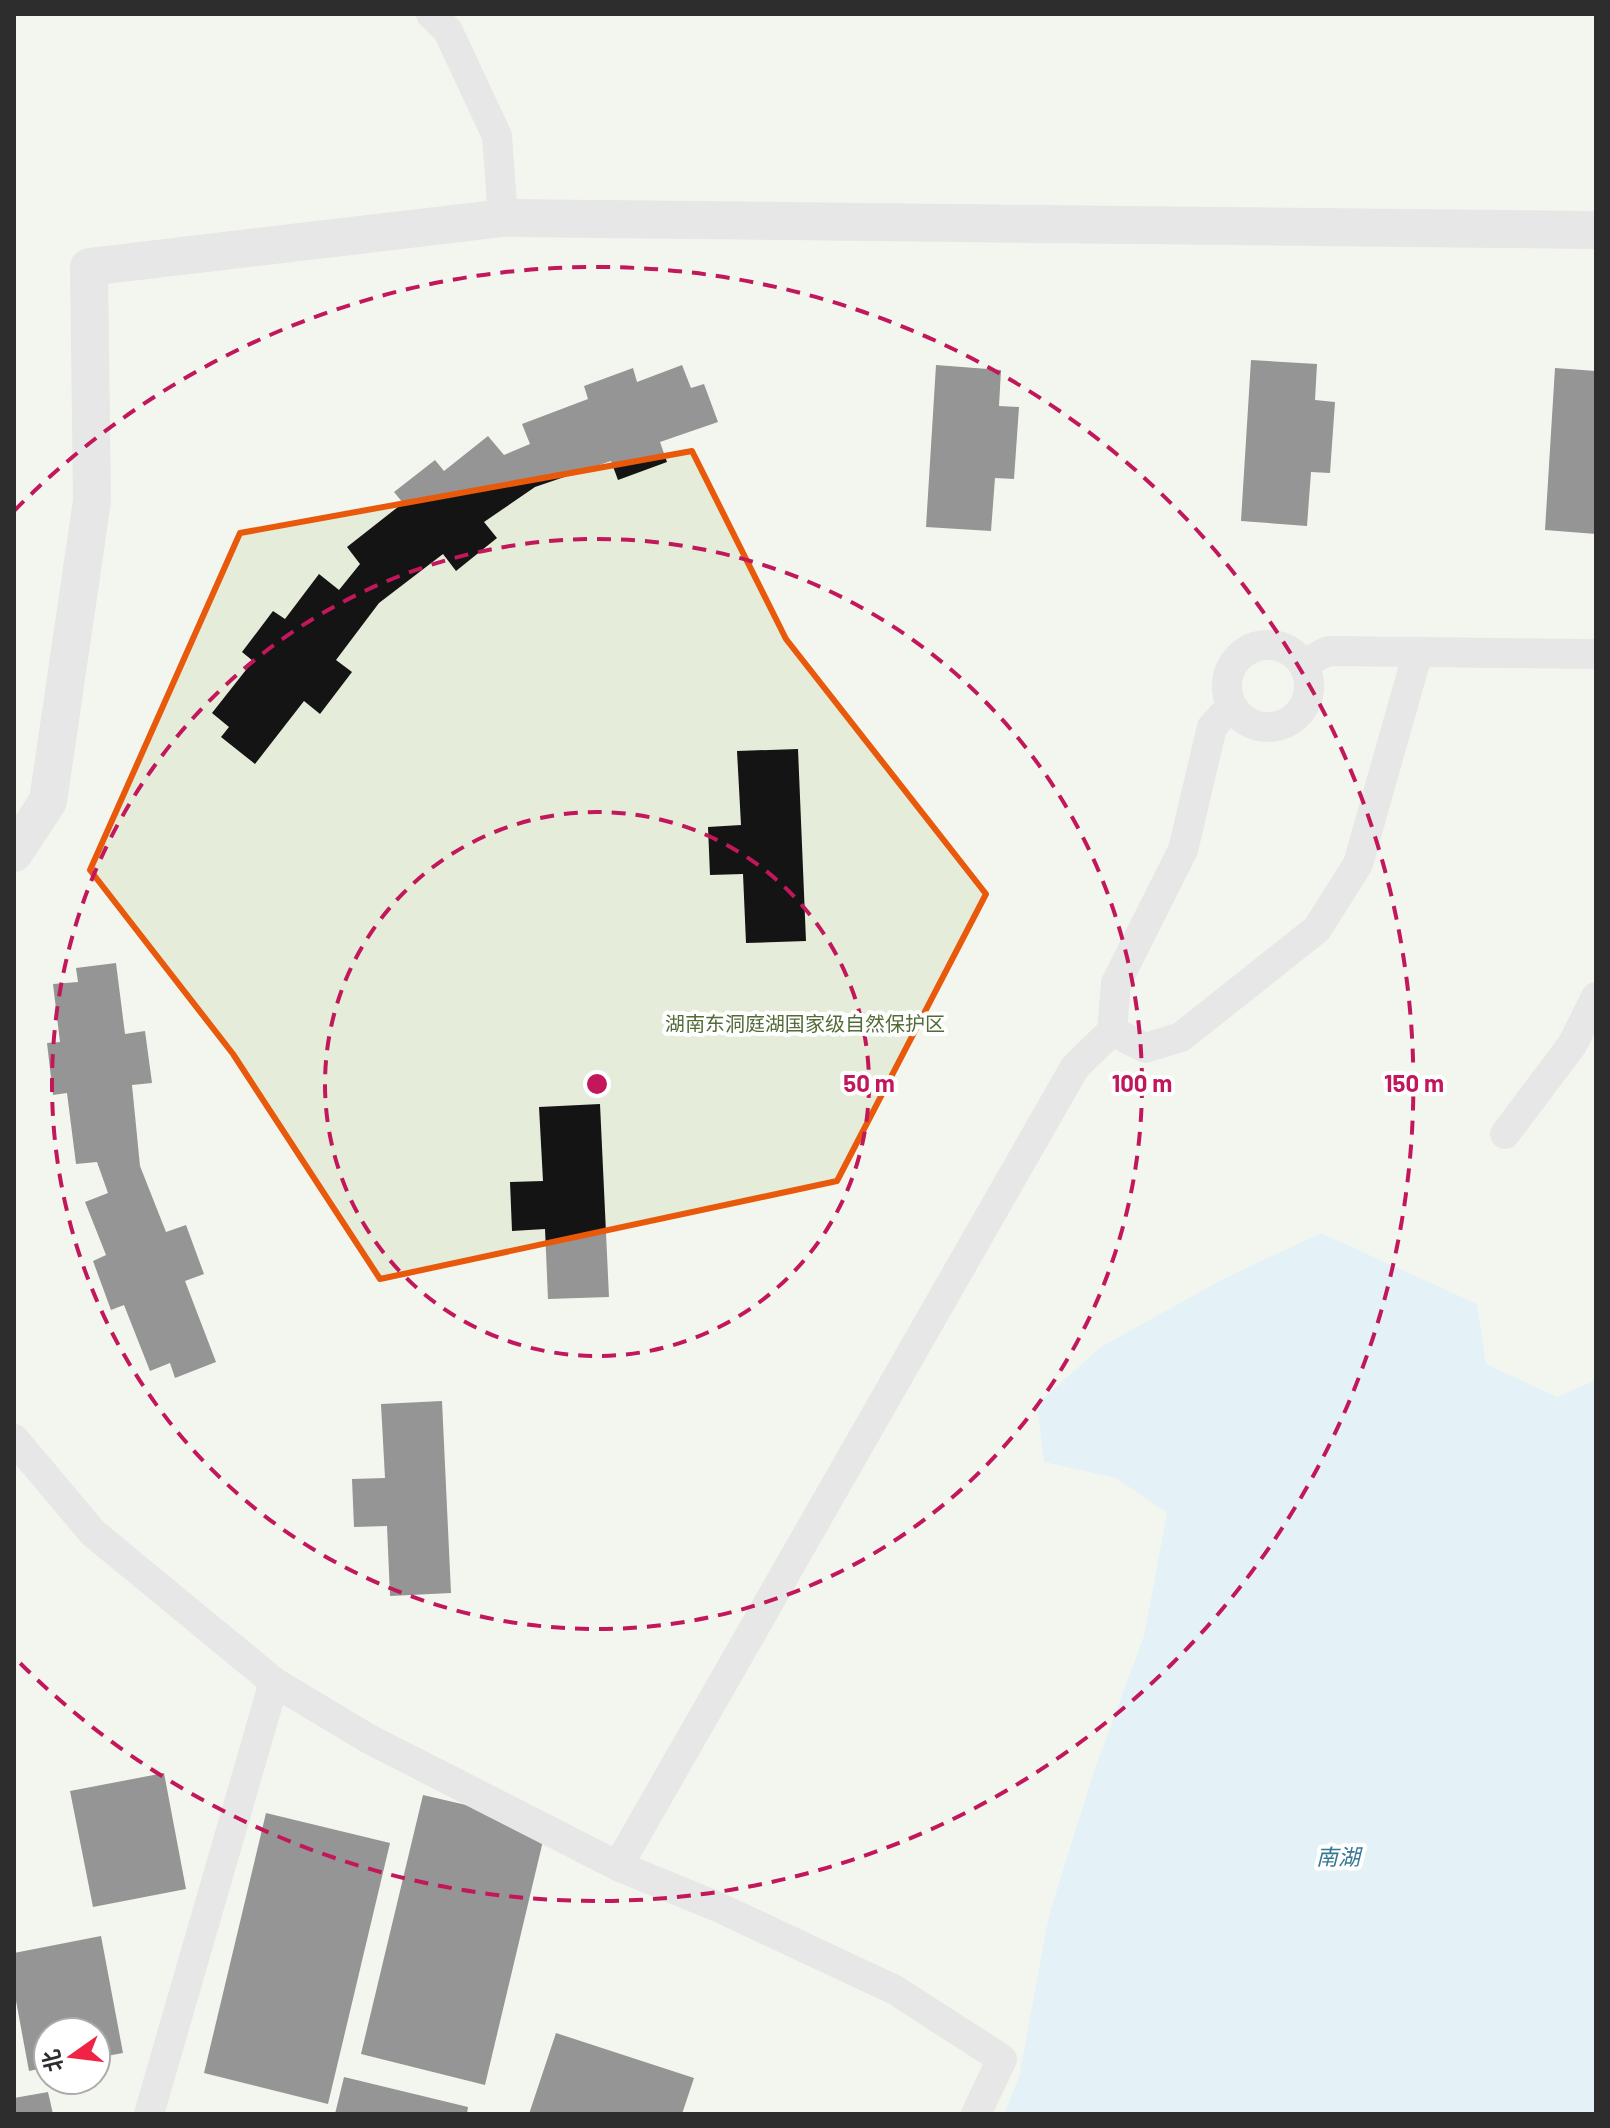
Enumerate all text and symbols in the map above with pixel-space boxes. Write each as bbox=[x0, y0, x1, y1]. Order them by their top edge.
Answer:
park label: 湖南东洞庭湖国家级自然保护区 bbox=[665, 1011, 945, 1035]
text: 50 m bbox=[843, 1068, 895, 1097]
text: 100 m bbox=[1112, 1068, 1172, 1097]
text: 150 m bbox=[1384, 1068, 1444, 1097]
centre of rings bbox=[583, 1070, 611, 1098]
water label: 南湖 bbox=[1316, 1843, 1363, 1869]
north arrow bbox=[32, 2016, 112, 2096]
text: 北 bbox=[36, 2047, 67, 2075]

